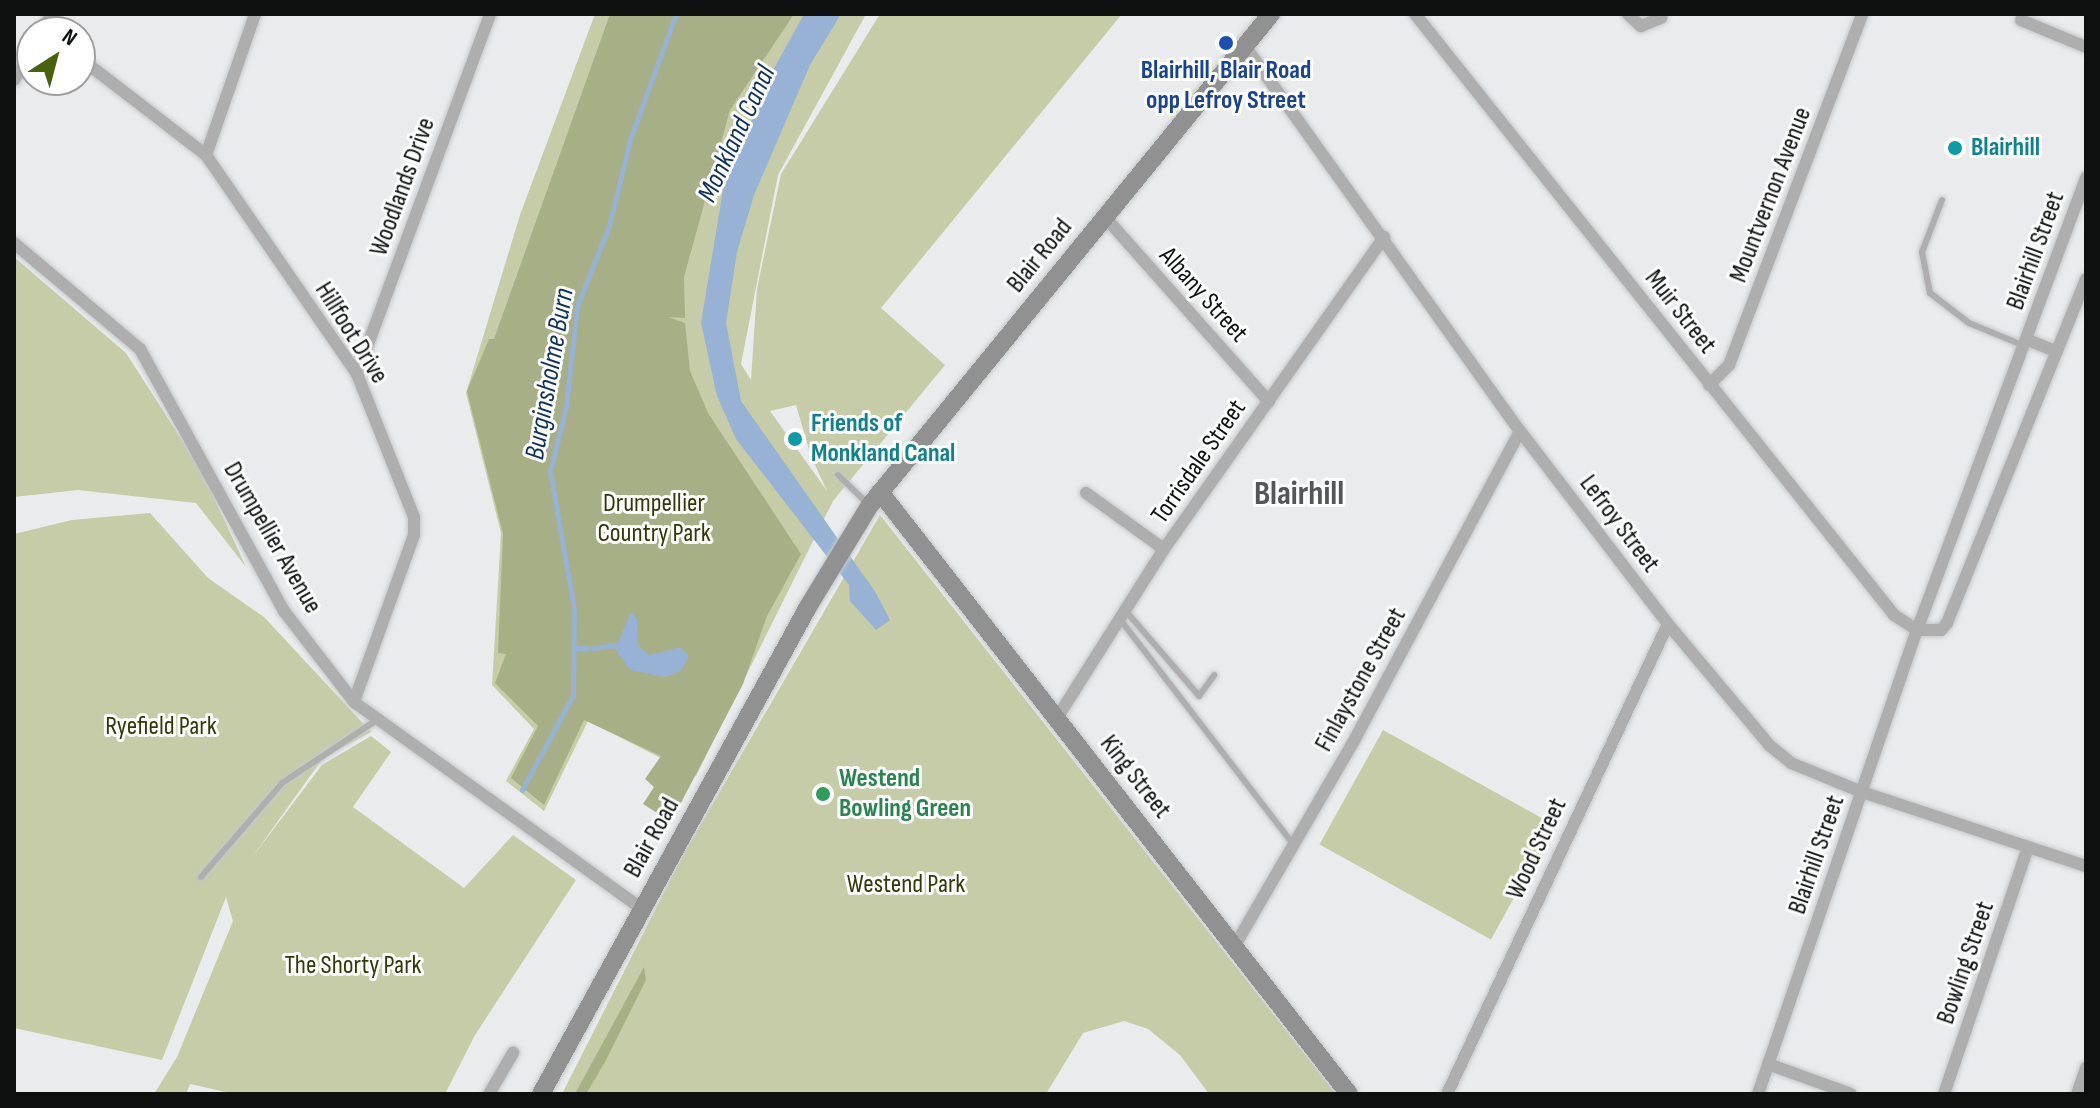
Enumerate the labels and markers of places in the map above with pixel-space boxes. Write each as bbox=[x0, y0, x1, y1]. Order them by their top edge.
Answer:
marker: Blairhill, Blair Road opp Lefroy Street bbox=[1217, 34, 1235, 52]
place label: Blairhill, Blair Road opp Lefroy Street bbox=[1141, 55, 1311, 116]
place label: Blairhill bbox=[1971, 132, 2040, 164]
marker: Blairhill bbox=[1946, 139, 1964, 157]
place label: Friends of Monkland Canal bbox=[811, 408, 955, 470]
marker: Friends of Monkland Canal bbox=[786, 430, 804, 448]
place label: Westend Bowling Green bbox=[839, 763, 971, 824]
marker: Westend Bowling Green bbox=[814, 785, 832, 803]

